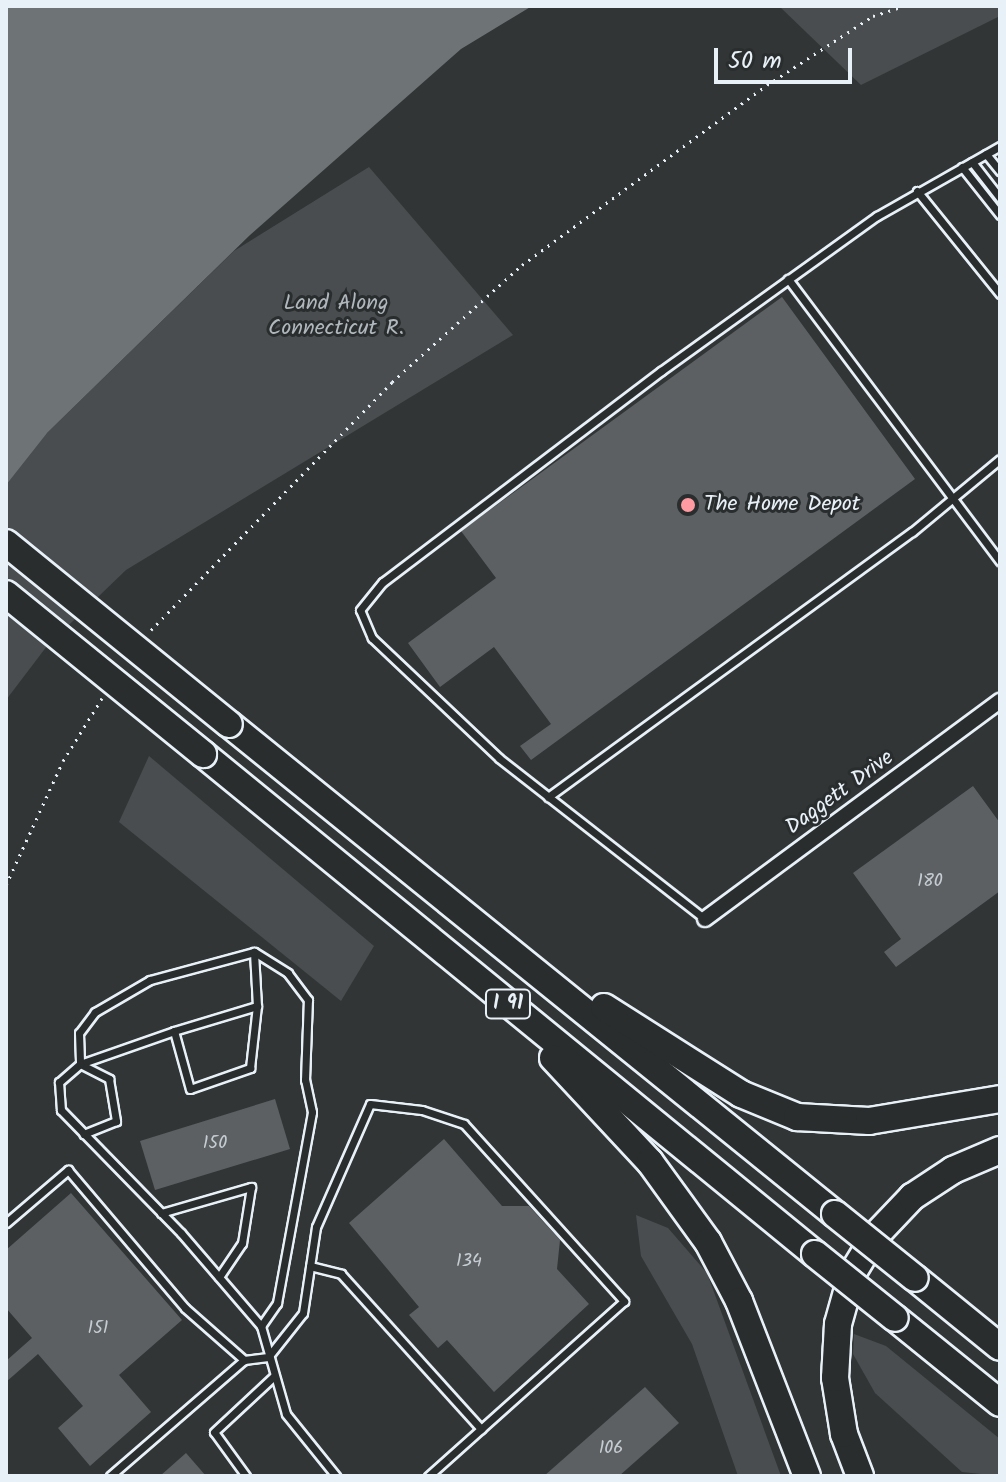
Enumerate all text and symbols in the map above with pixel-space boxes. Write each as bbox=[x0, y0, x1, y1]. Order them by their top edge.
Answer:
scale bar bbox=[718, 32, 856, 82]
text: 50 m bbox=[728, 42, 782, 81]
park label: Land Along Connecticut R. bbox=[268, 290, 404, 342]
place label: The Home Depot bbox=[704, 492, 860, 518]
marker: The Home Depot bbox=[679, 496, 697, 514]
street label: Daggett Drive bbox=[781, 745, 899, 841]
house number: 180 bbox=[917, 871, 943, 893]
road number: I 91 bbox=[484, 988, 532, 1020]
house number: 150 bbox=[203, 1133, 227, 1155]
house number: 134 bbox=[456, 1251, 482, 1273]
house number: 151 bbox=[88, 1318, 108, 1340]
house number: 106 bbox=[599, 1438, 623, 1460]

